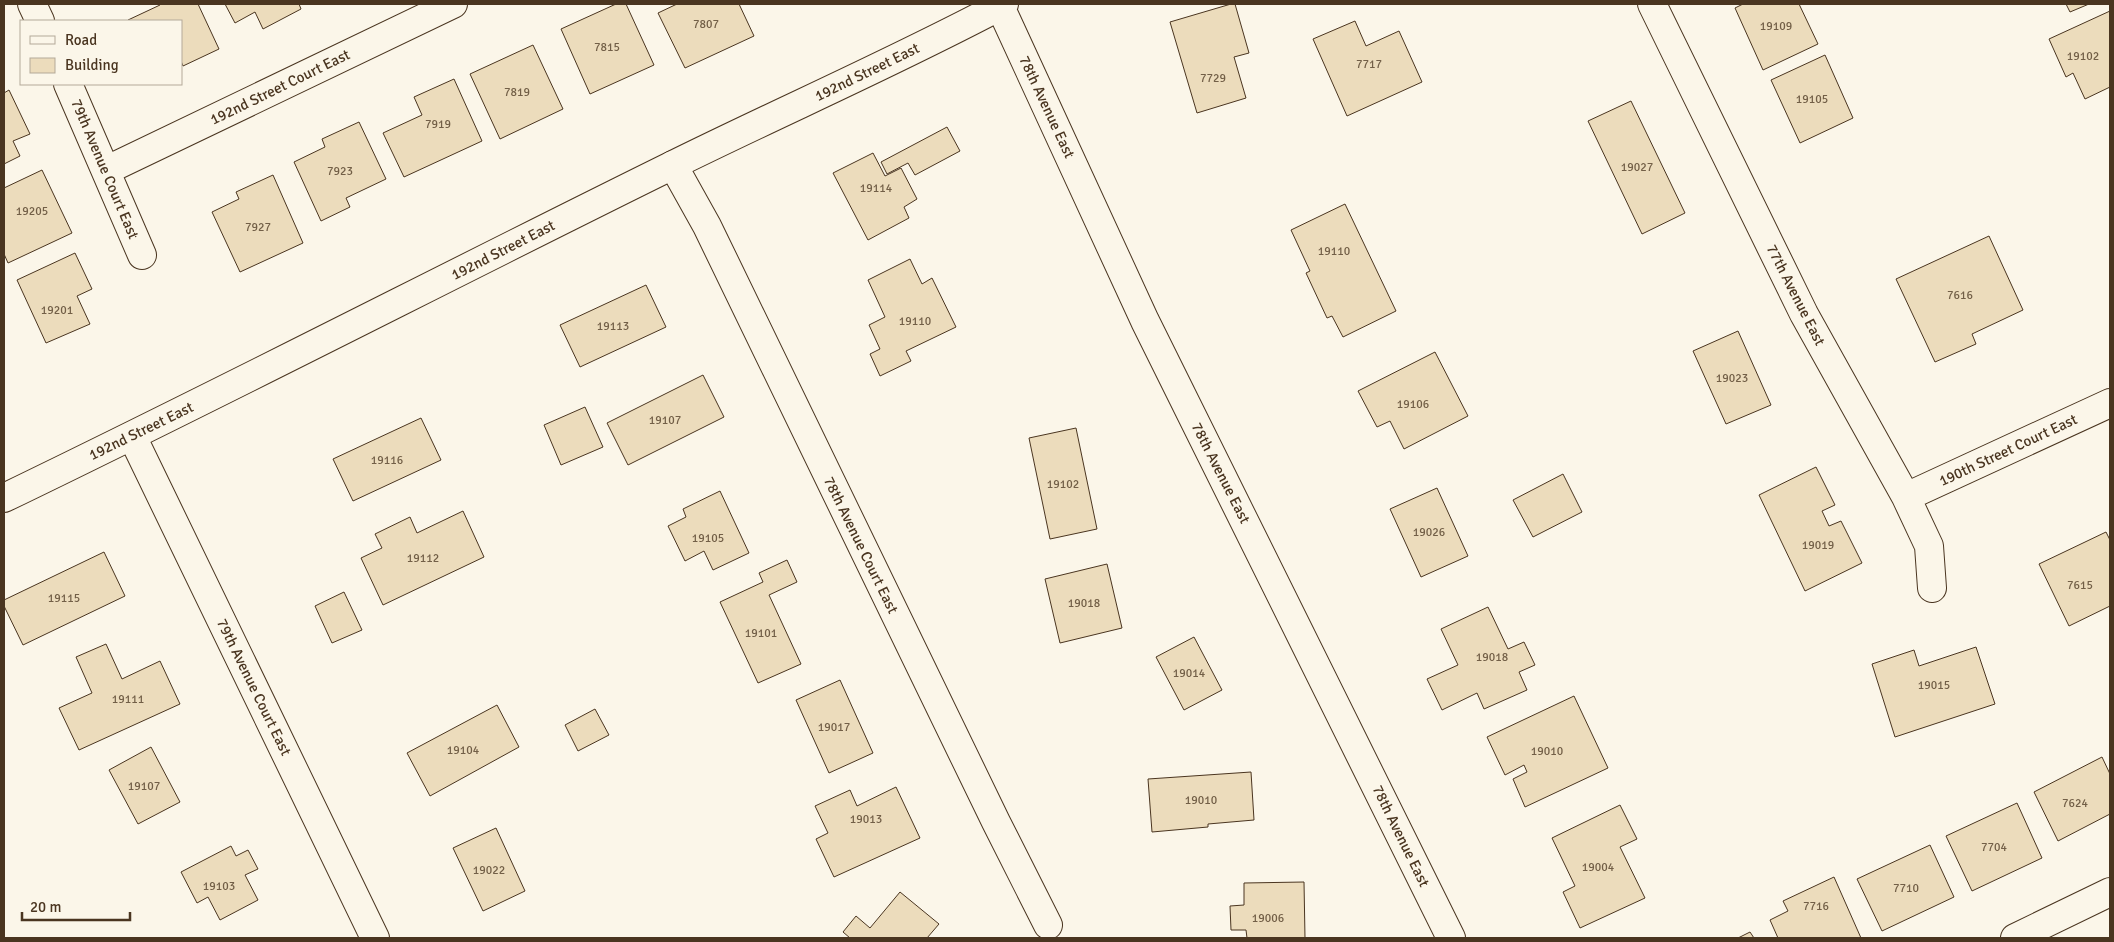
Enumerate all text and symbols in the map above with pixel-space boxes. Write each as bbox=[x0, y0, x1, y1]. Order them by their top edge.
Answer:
house number: 7807 bbox=[693, 17, 719, 32]
house number: 19109 bbox=[1760, 19, 1792, 34]
legend bbox=[20, 20, 182, 85]
text: Road bbox=[65, 31, 97, 49]
street label: 192nd Street East bbox=[812, 39, 922, 105]
house number: 7815 bbox=[594, 40, 620, 55]
street label: 192nd Street Court East bbox=[207, 45, 353, 129]
house number: 19102 bbox=[2067, 49, 2099, 64]
street label: 78th Avenue East bbox=[1015, 53, 1079, 161]
text: Building bbox=[65, 56, 119, 74]
house number: 7717 bbox=[1356, 57, 1382, 72]
house number: 7729 bbox=[1200, 71, 1226, 86]
house number: 7819 bbox=[504, 85, 530, 100]
house number: 19105 bbox=[1796, 92, 1828, 107]
street label: 79th Avenue Court East bbox=[67, 96, 143, 242]
house number: 7919 bbox=[425, 117, 451, 132]
house number: 19027 bbox=[1621, 160, 1653, 175]
house number: 7923 bbox=[327, 164, 353, 179]
house number: 19114 bbox=[860, 181, 893, 196]
house number: 19205 bbox=[16, 204, 48, 219]
street label: 192nd Street East bbox=[448, 216, 558, 284]
house number: 7927 bbox=[245, 220, 271, 235]
street label: 77th Avenue East bbox=[1763, 241, 1829, 349]
house number: 19110 bbox=[1318, 244, 1350, 259]
house number: 7616 bbox=[1947, 288, 1973, 303]
house number: 19201 bbox=[41, 303, 73, 318]
house number: 19110 bbox=[899, 314, 931, 329]
house number: 19113 bbox=[597, 319, 629, 334]
house number: 19023 bbox=[1716, 371, 1748, 386]
house number: 19106 bbox=[1397, 397, 1429, 412]
street label: 192nd Street East bbox=[86, 398, 196, 464]
street label: 190th Street Court East bbox=[1936, 410, 2080, 490]
house number: 19107 bbox=[649, 413, 681, 428]
street label: 78th Avenue East bbox=[1188, 419, 1254, 527]
house number: 19116 bbox=[371, 453, 403, 468]
street label: 78th Avenue Court East bbox=[820, 474, 902, 616]
house number: 19102 bbox=[1047, 477, 1079, 492]
house number: 19026 bbox=[1413, 525, 1445, 540]
house number: 19105 bbox=[692, 531, 724, 546]
house number: 19019 bbox=[1802, 538, 1834, 553]
house number: 19112 bbox=[407, 551, 439, 566]
house number: 7615 bbox=[2067, 578, 2093, 593]
house number: 19115 bbox=[48, 591, 80, 606]
house number: 19018 bbox=[1068, 596, 1100, 611]
street label: 79th Avenue Court East bbox=[213, 616, 295, 758]
house number: 19101 bbox=[745, 626, 777, 641]
house number: 19018 bbox=[1476, 650, 1508, 665]
house number: 19014 bbox=[1173, 666, 1206, 681]
house number: 19015 bbox=[1918, 678, 1950, 693]
house number: 19111 bbox=[112, 692, 144, 707]
house number: 19017 bbox=[818, 720, 850, 735]
house number: 19104 bbox=[447, 743, 480, 758]
house number: 19010 bbox=[1531, 744, 1563, 759]
house number: 19107 bbox=[128, 779, 160, 794]
street label: 78th Avenue East bbox=[1369, 782, 1433, 890]
house number: 19010 bbox=[1185, 793, 1217, 808]
house number: 7624 bbox=[2062, 796, 2088, 811]
house number: 19013 bbox=[850, 812, 882, 827]
house number: 7704 bbox=[1981, 840, 2007, 855]
house number: 19004 bbox=[1582, 860, 1615, 875]
house number: 19022 bbox=[473, 863, 505, 878]
house number: 19103 bbox=[203, 879, 235, 894]
house number: 7710 bbox=[1893, 881, 1919, 896]
scale bar bbox=[22, 890, 130, 922]
text: 20 m bbox=[30, 898, 61, 916]
house number: 7716 bbox=[1803, 899, 1829, 914]
house number: 19006 bbox=[1252, 911, 1284, 926]

